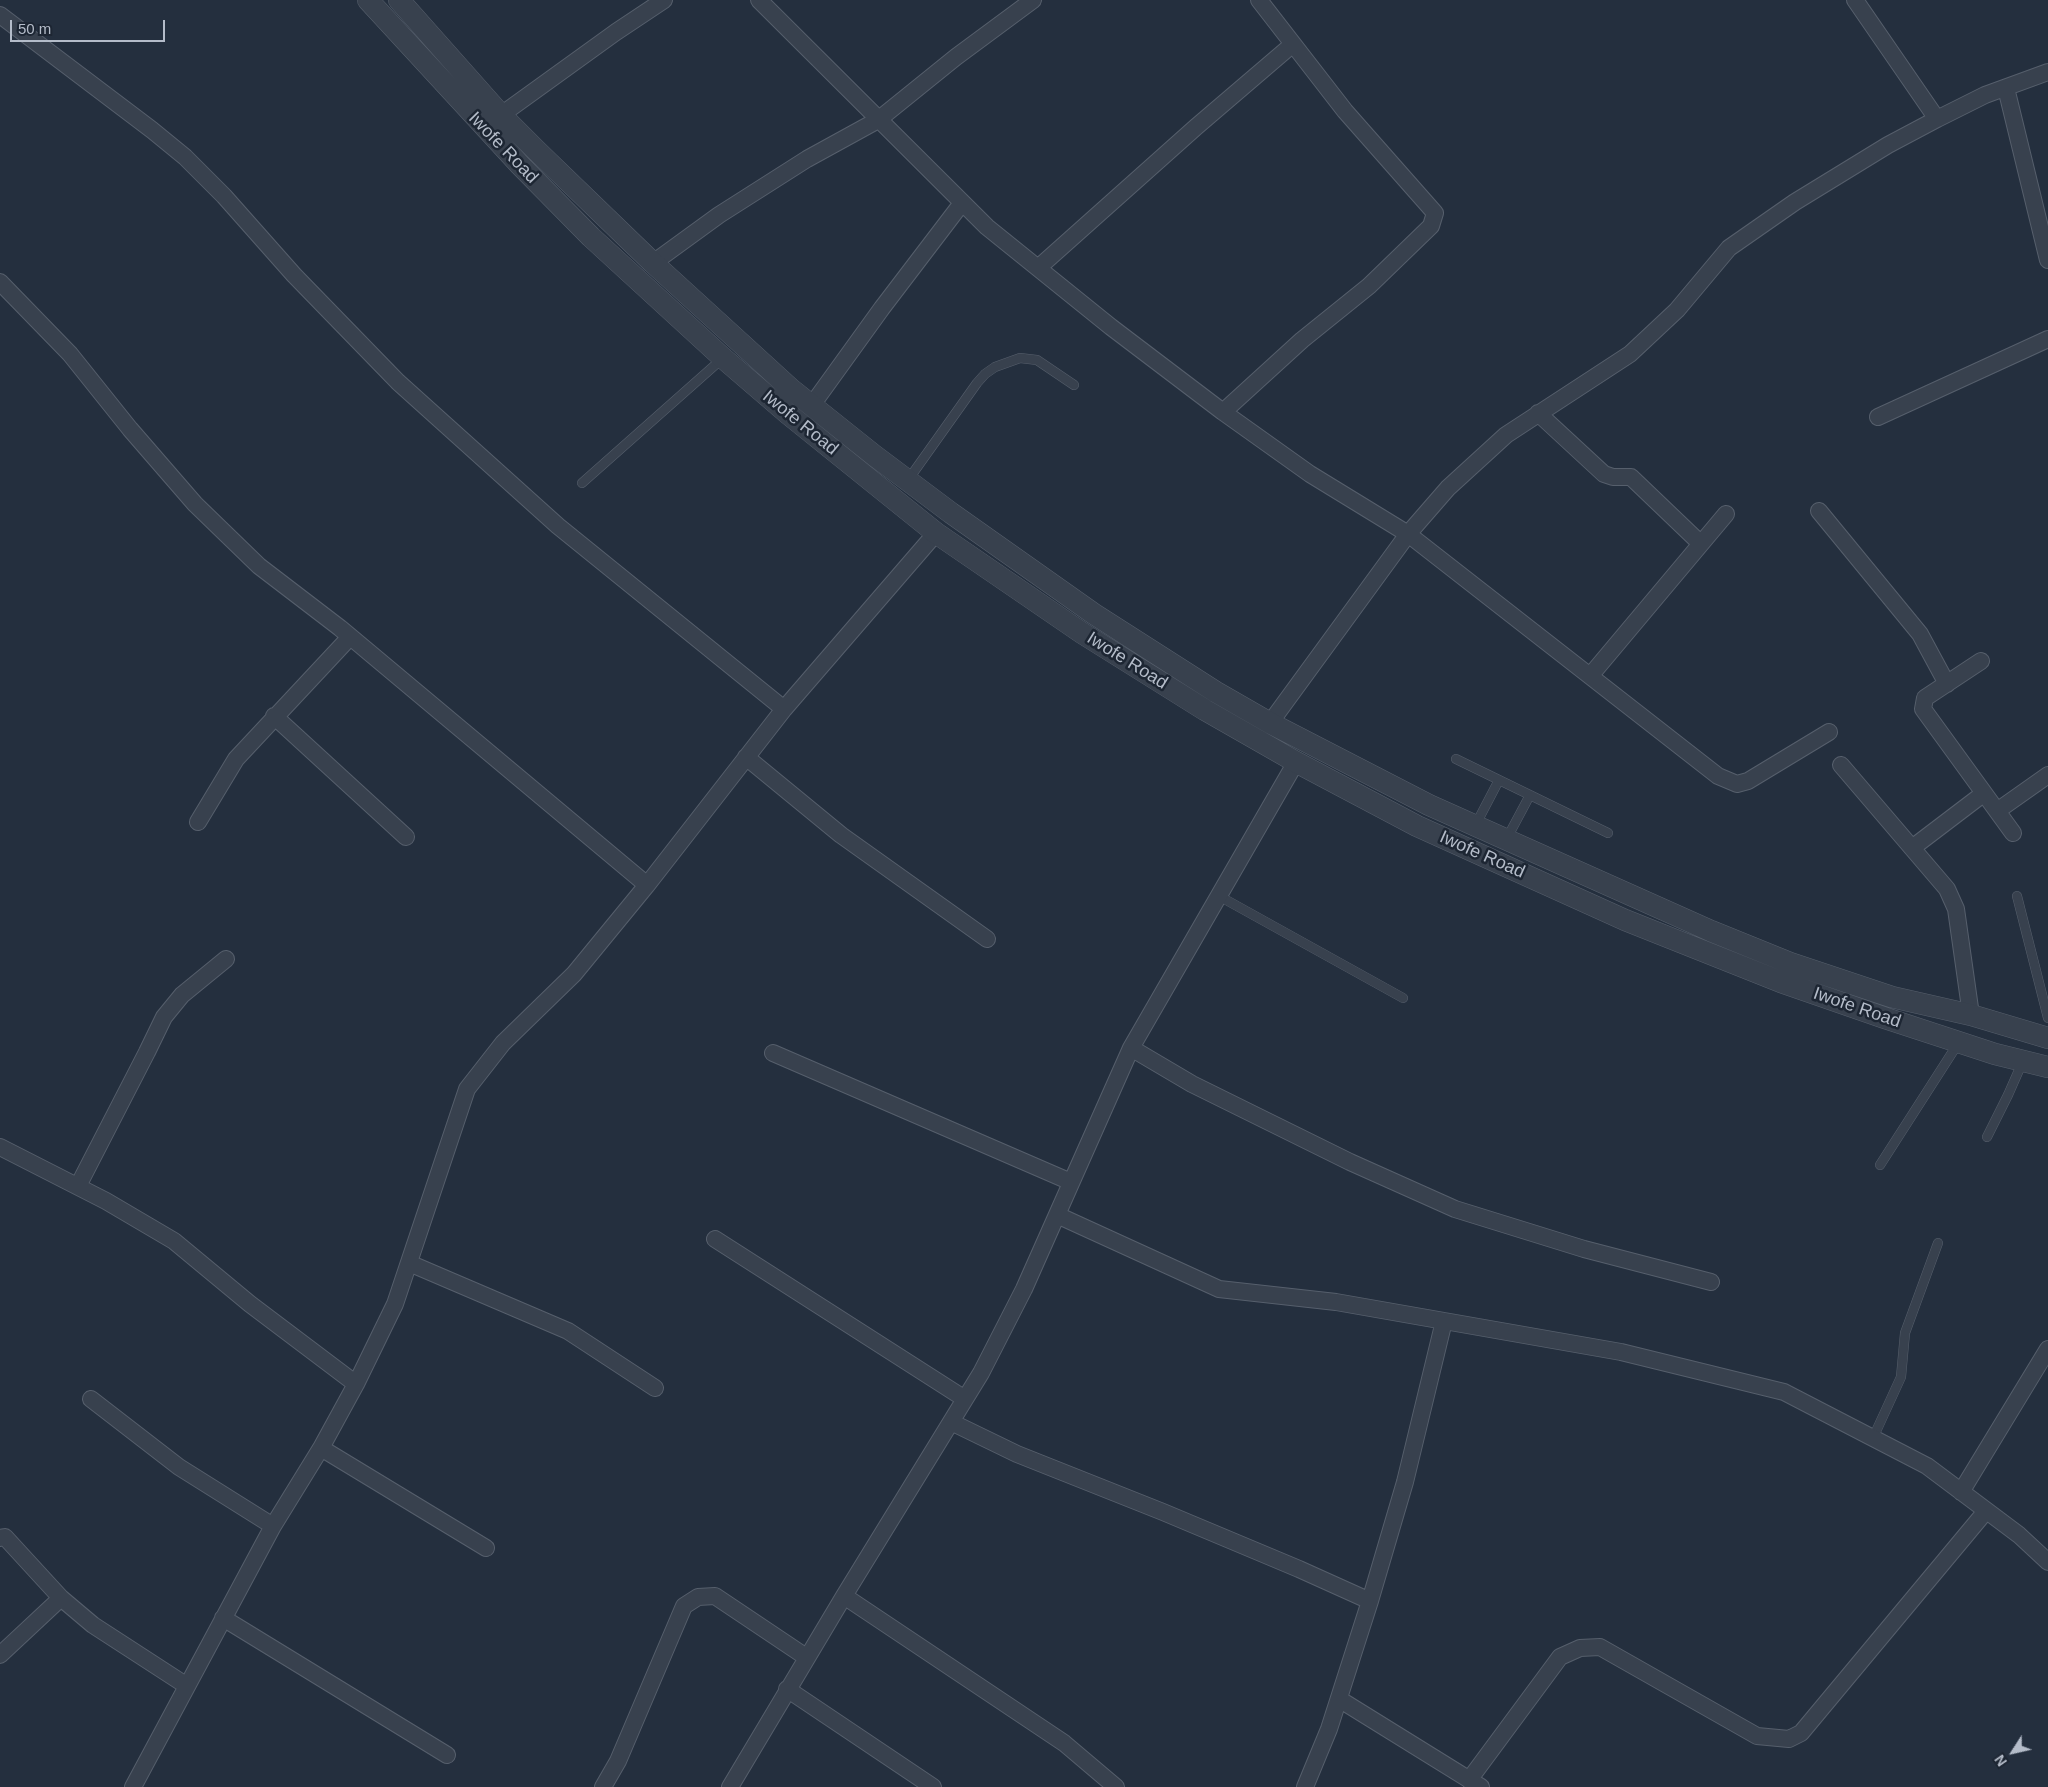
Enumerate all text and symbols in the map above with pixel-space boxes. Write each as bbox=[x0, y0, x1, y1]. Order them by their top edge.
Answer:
scale bar bbox=[12, 10, 168, 42]
text: 50 m bbox=[18, 20, 51, 37]
street label: Iwofe Road bbox=[464, 108, 542, 188]
street label: Iwofe Road bbox=[758, 386, 842, 460]
street label: Iwofe Road bbox=[1083, 628, 1171, 694]
street label: Iwofe Road bbox=[1436, 827, 1528, 883]
street label: Iwofe Road bbox=[1810, 983, 1904, 1033]
north arrow bbox=[1988, 1727, 2038, 1777]
text: N bbox=[1991, 1752, 2010, 1769]

